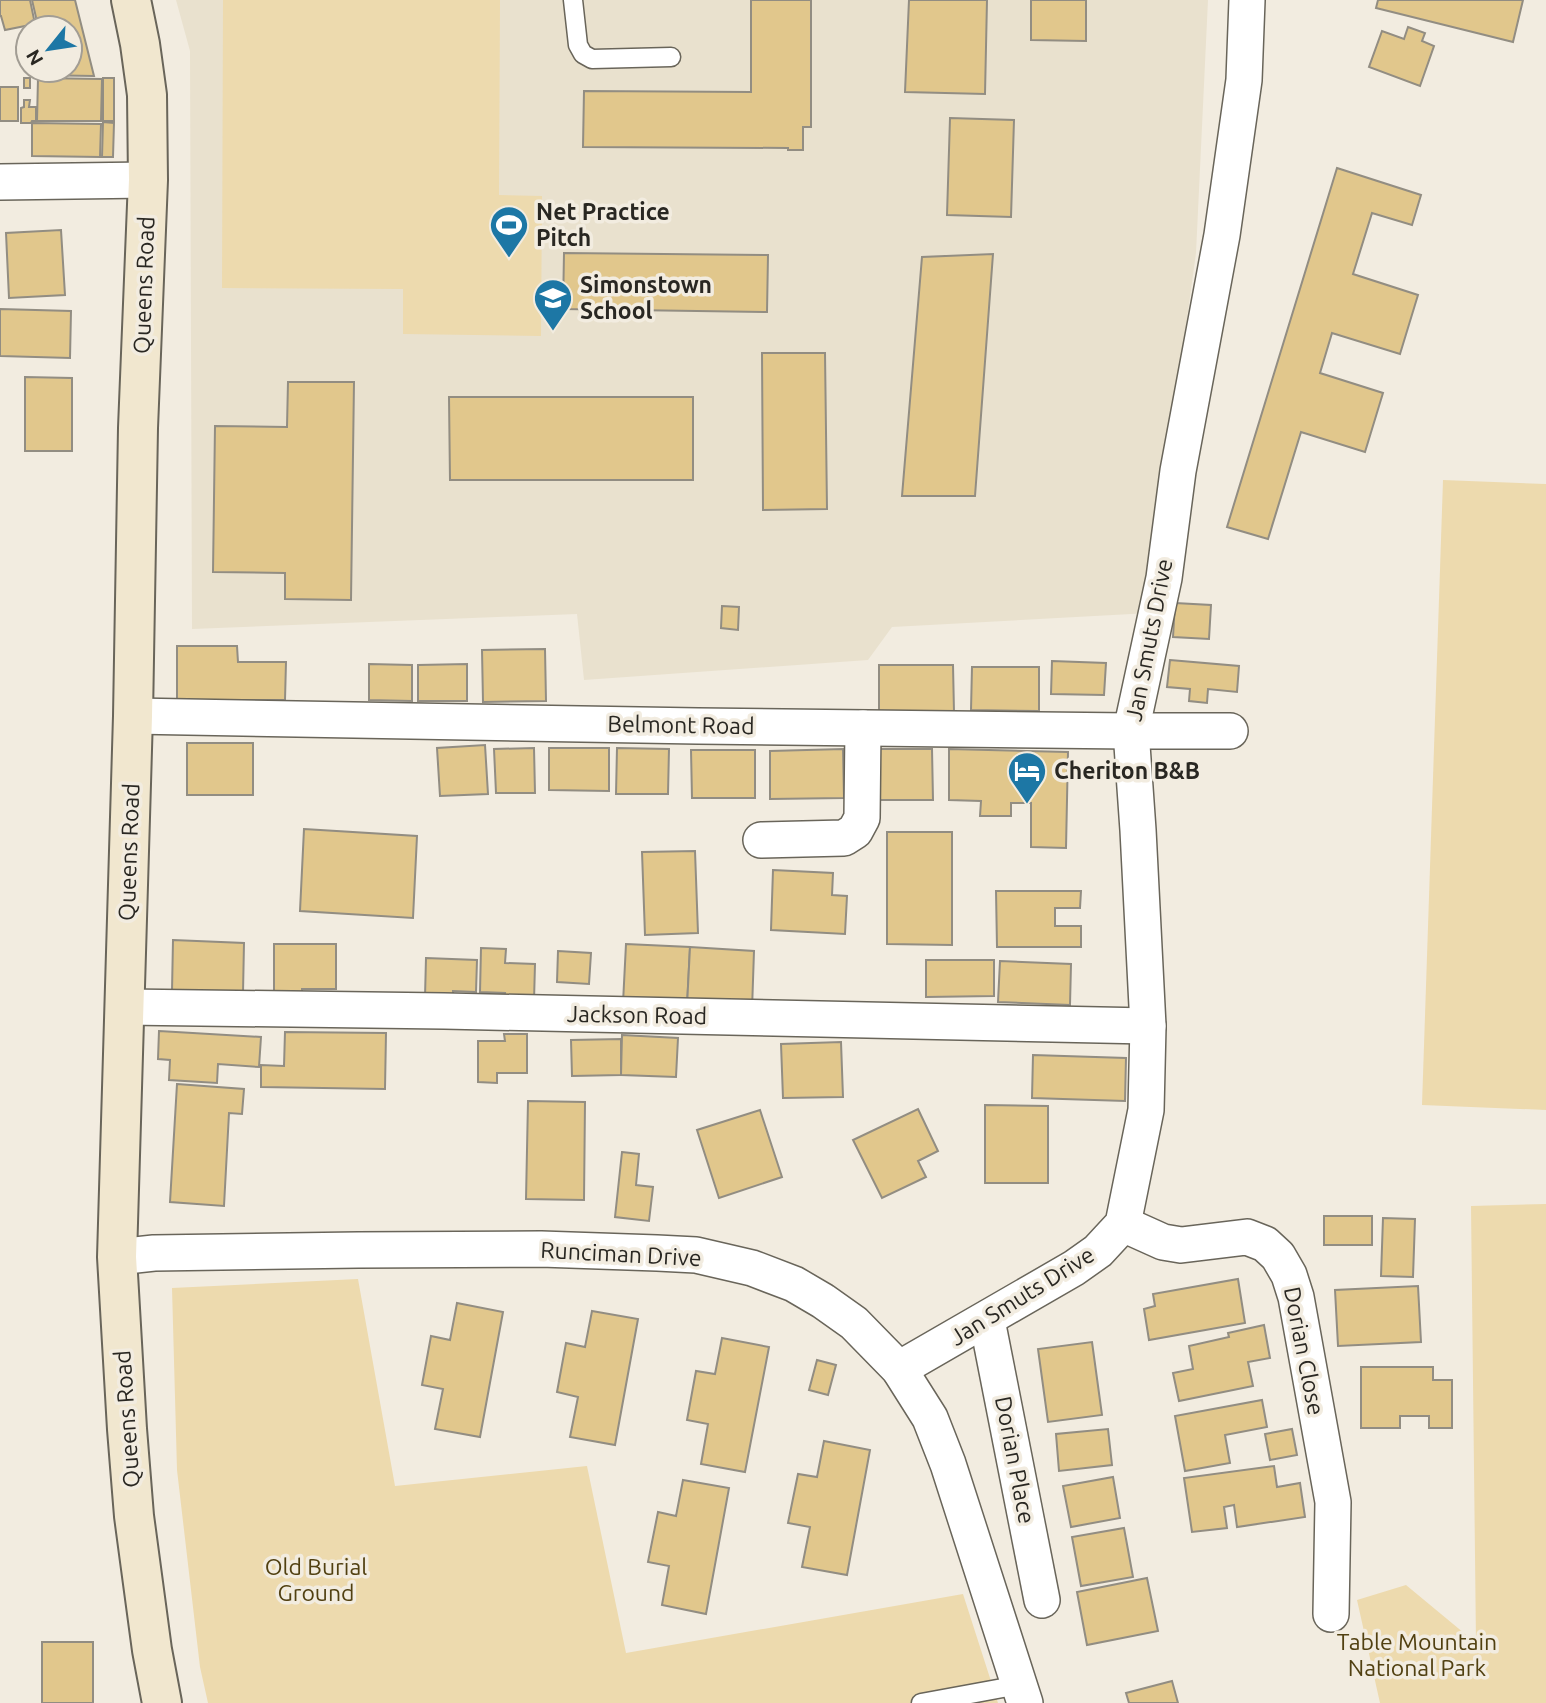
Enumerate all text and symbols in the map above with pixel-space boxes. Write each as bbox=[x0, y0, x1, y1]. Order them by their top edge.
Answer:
north arrow bbox=[14, 14, 84, 84]
text: N bbox=[21, 46, 47, 69]
place label: Net Practice Pitch bbox=[536, 199, 670, 250]
sports icon: Net Practice Pitch bbox=[488, 204, 530, 259]
street label: Queens Road bbox=[129, 216, 158, 354]
place label: Simonstown School bbox=[580, 272, 712, 323]
school or university icon: Simonstown School bbox=[532, 277, 574, 332]
street label: Jan Smuts Drive bbox=[1120, 556, 1177, 723]
street label: Belmont Road bbox=[607, 711, 755, 738]
hotel icon: Cheriton B&B bbox=[1006, 750, 1048, 805]
place label: Cheriton B&B bbox=[1054, 758, 1200, 783]
street label: Queens Road bbox=[114, 783, 143, 921]
street label: Jackson Road bbox=[567, 1001, 707, 1028]
street label: Runciman Drive bbox=[540, 1237, 702, 1270]
street label: Jan Smuts Drive bbox=[945, 1241, 1098, 1350]
street label: Dorian Close bbox=[1280, 1284, 1329, 1417]
street label: Queens Road bbox=[109, 1349, 144, 1489]
street label: Dorian Place bbox=[991, 1394, 1040, 1526]
park label: Old Burial Ground bbox=[265, 1554, 367, 1605]
park label: Table Mountain National Park bbox=[1337, 1629, 1497, 1680]

